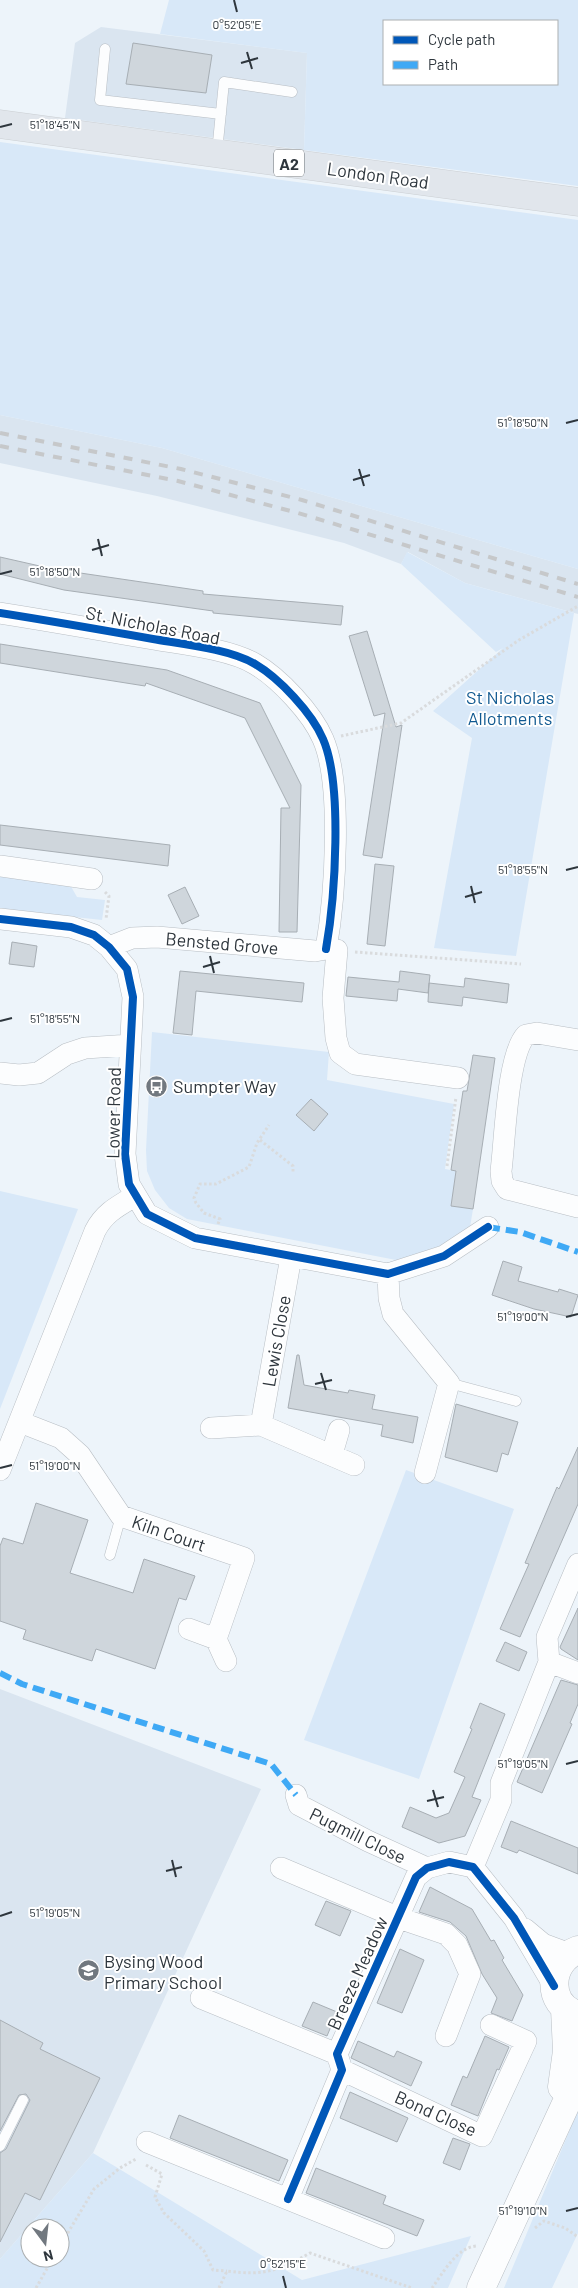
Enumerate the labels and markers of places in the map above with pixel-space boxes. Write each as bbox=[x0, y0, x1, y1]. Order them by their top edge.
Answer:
bus stop icon: Sumpter Way bbox=[145, 1074, 169, 1098]
place label: Sumpter Way bbox=[173, 1075, 276, 1097]
place label: Bysing Wood Primary School bbox=[104, 1950, 222, 1993]
school or university icon: Bysing Wood Primary School bbox=[76, 1959, 100, 1983]

